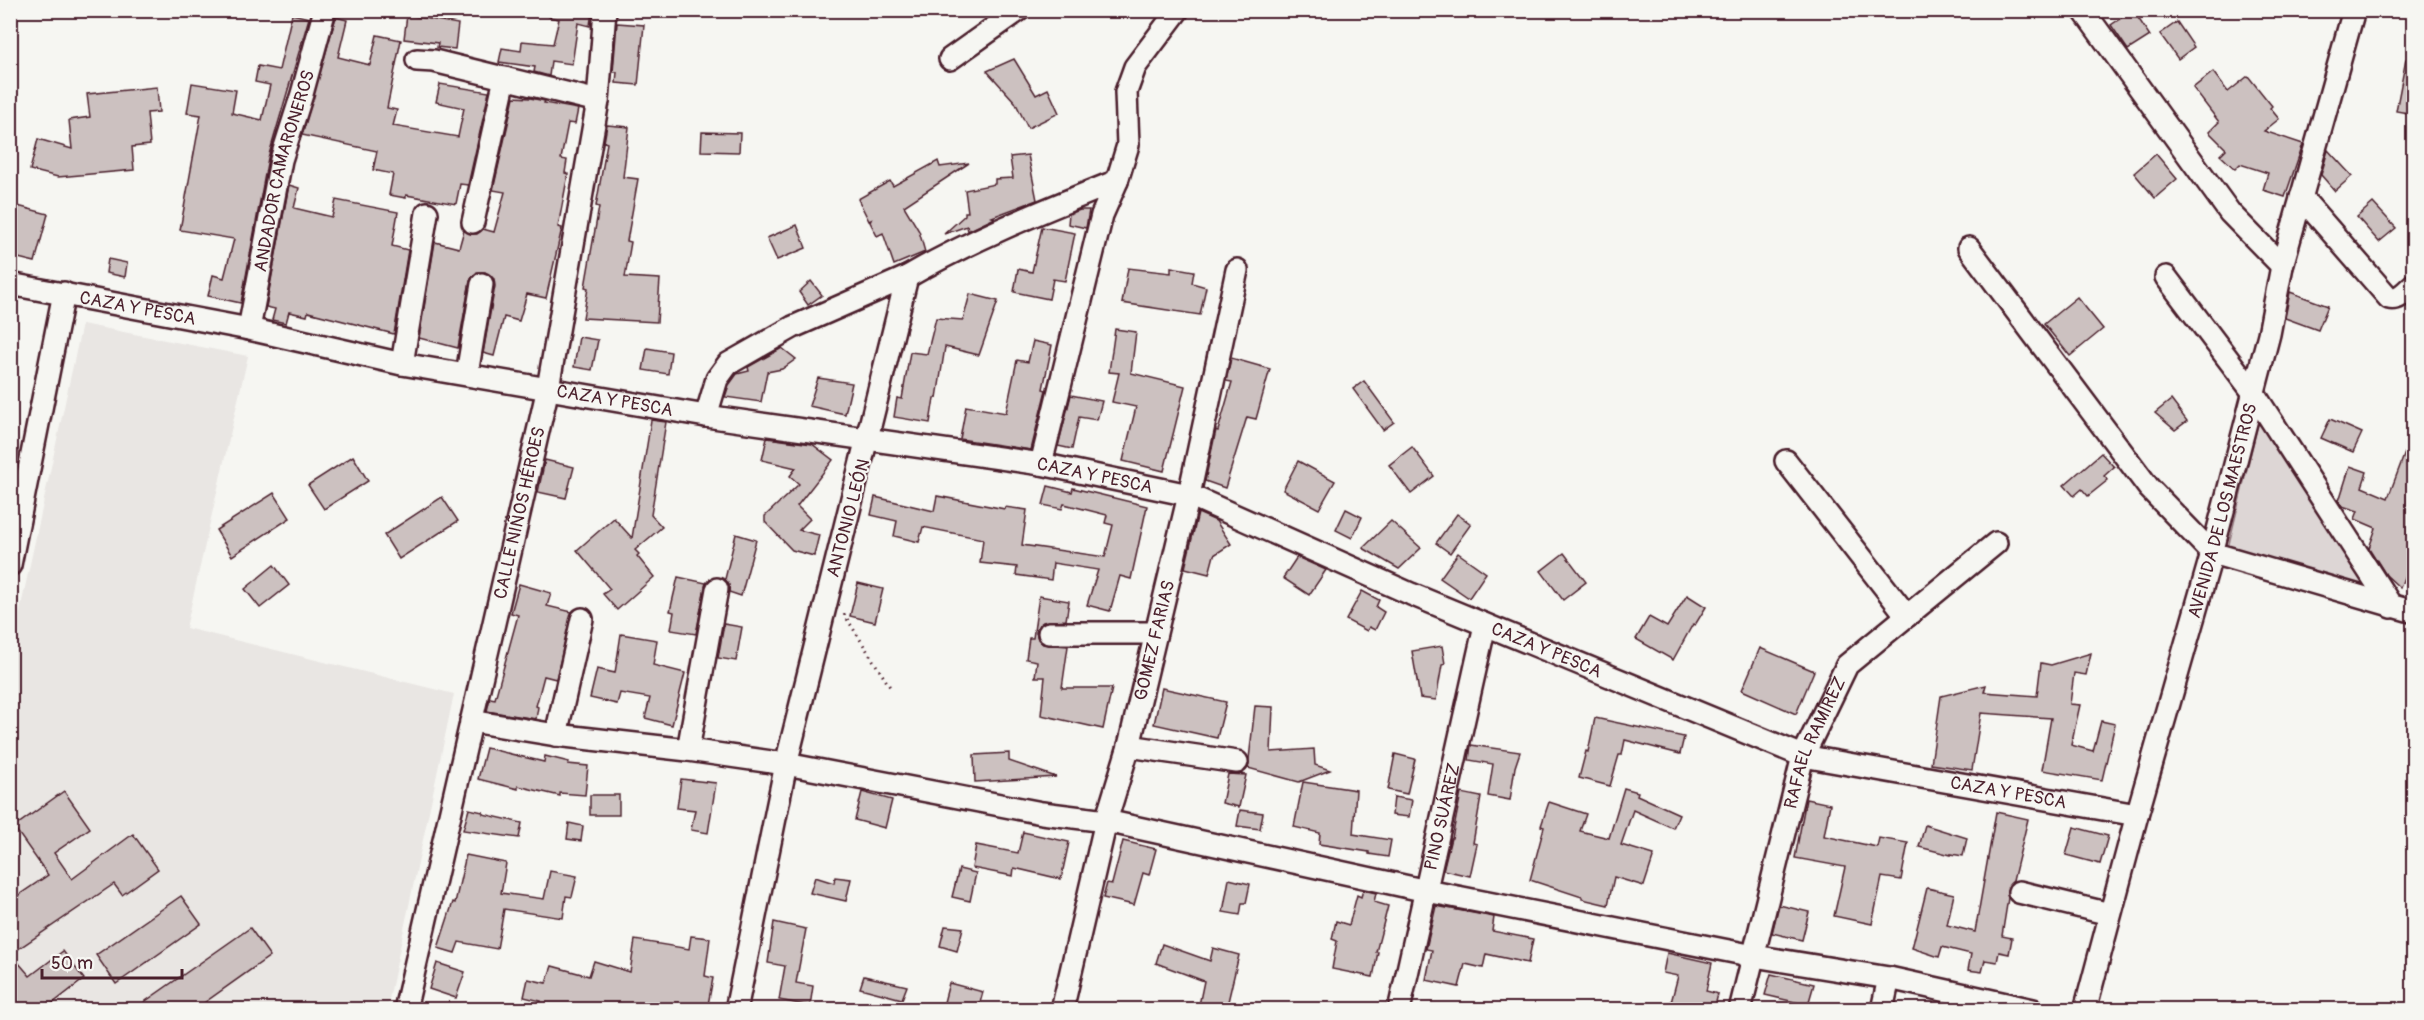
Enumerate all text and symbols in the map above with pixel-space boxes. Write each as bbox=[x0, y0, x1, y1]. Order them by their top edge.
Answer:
street label: ANDADOR CAMARONEROS bbox=[249, 68, 320, 274]
street label: CAZA Y PESCA bbox=[78, 286, 198, 331]
street label: CAZA Y PESCA bbox=[555, 380, 675, 422]
street label: AVENIDA DE LOS MAESTROS bbox=[2183, 401, 2263, 621]
street label: CALLE NIÑOS HÉROES bbox=[489, 425, 551, 601]
street label: CAZA Y PESCA bbox=[1035, 452, 1155, 499]
street label: ANTONIO LEÓN bbox=[821, 456, 875, 580]
street label: GÓMEZ FARIAS bbox=[1129, 578, 1180, 703]
street label: CAZA Y PESCA bbox=[1488, 617, 1605, 684]
street label: RAFAEL RAMÍREZ bbox=[1779, 673, 1851, 811]
street label: PINO SUÁREZ bbox=[1420, 761, 1466, 873]
street label: CAZA Y PESCA bbox=[1948, 771, 2069, 814]
scale bar bbox=[42, 942, 182, 980]
text: 50 m bbox=[51, 952, 93, 975]

